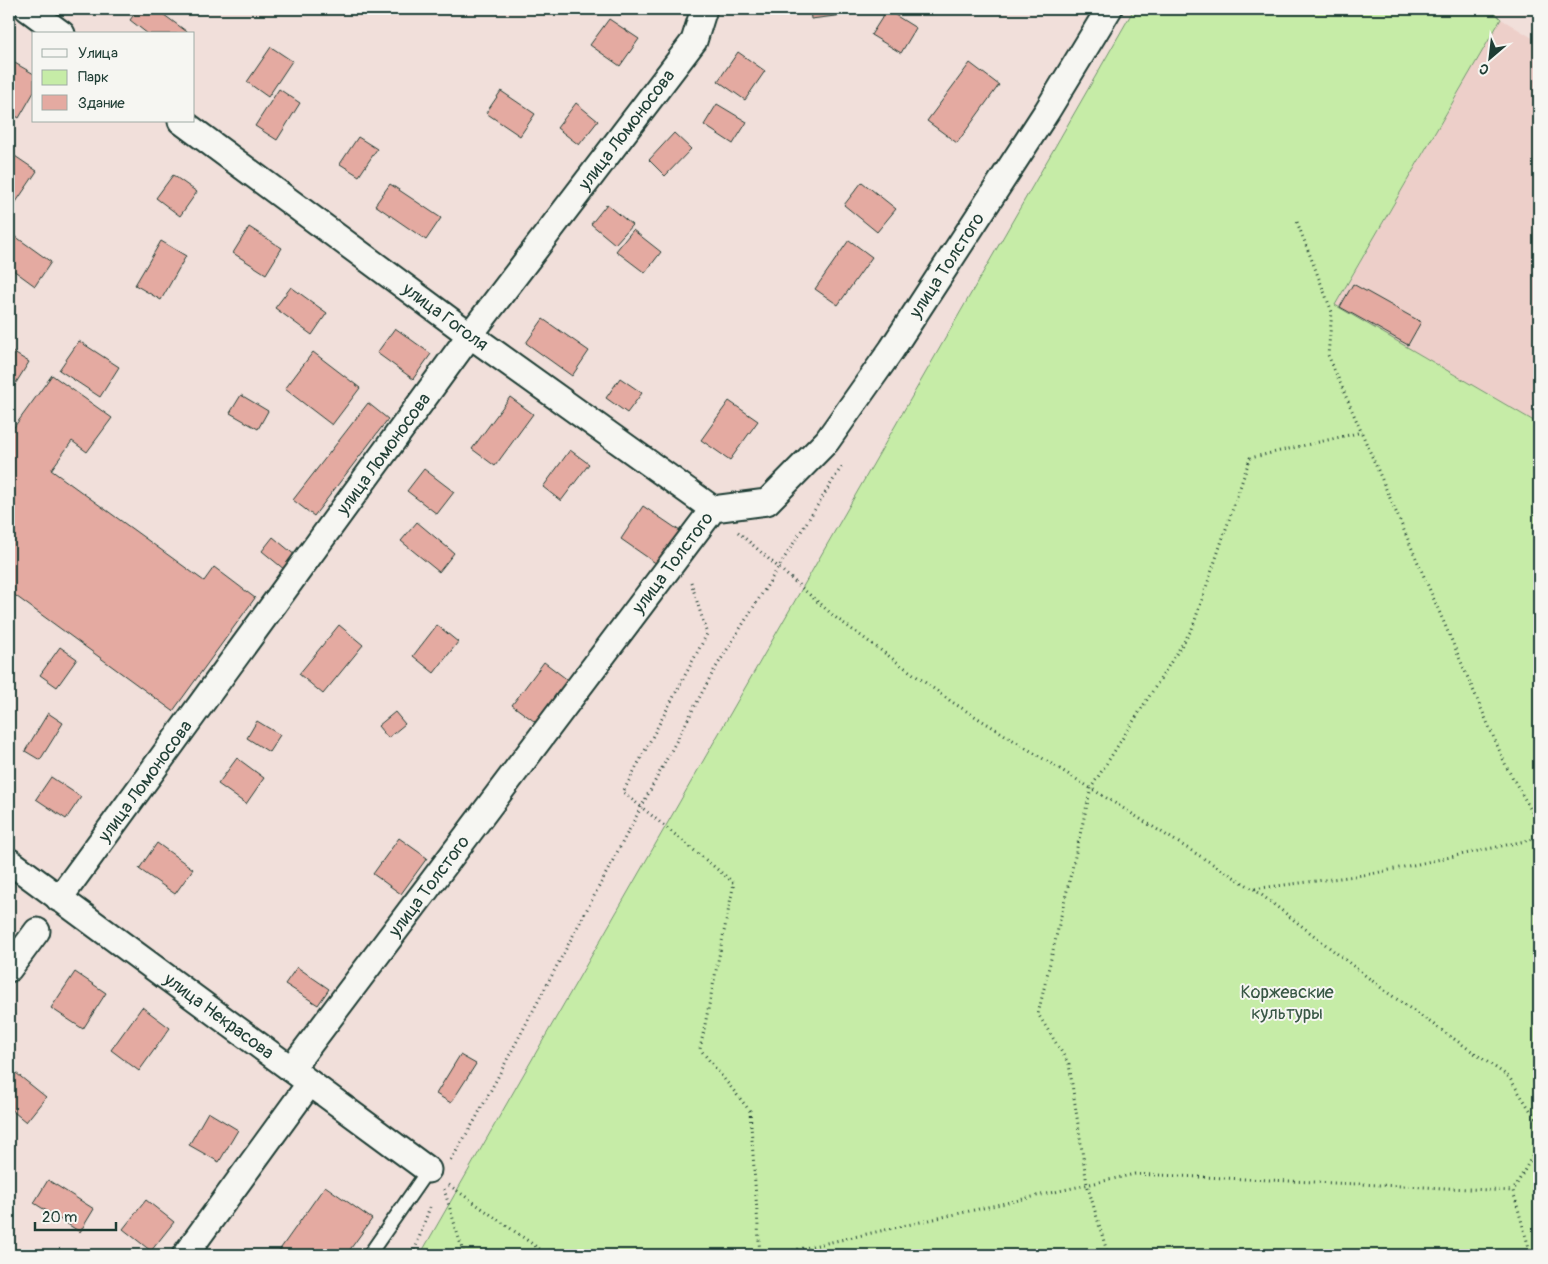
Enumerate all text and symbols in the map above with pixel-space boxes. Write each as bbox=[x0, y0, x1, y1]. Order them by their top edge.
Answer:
legend bbox=[32, 32, 195, 122]
north arrow bbox=[1466, 32, 1516, 82]
text: Улица bbox=[78, 44, 118, 63]
text: С bbox=[1476, 59, 1492, 79]
street label: улица Ломоносова bbox=[573, 65, 680, 195]
text: Парк bbox=[78, 68, 109, 87]
text: Здание bbox=[78, 94, 125, 113]
street label: улица Толстого bbox=[903, 208, 990, 323]
street label: улица Гоголя bbox=[397, 277, 493, 356]
street label: улица Ломоносова bbox=[331, 388, 436, 520]
street label: улица Толстого bbox=[626, 507, 718, 619]
street label: улица Ломоносова bbox=[92, 715, 197, 847]
street label: улица Толстого bbox=[383, 831, 475, 942]
street label: улица Некрасова bbox=[159, 967, 279, 1064]
park label: Коржевские культуры bbox=[1240, 981, 1334, 1025]
scale bar bbox=[35, 1199, 116, 1231]
text: 20 m bbox=[42, 1208, 77, 1227]

